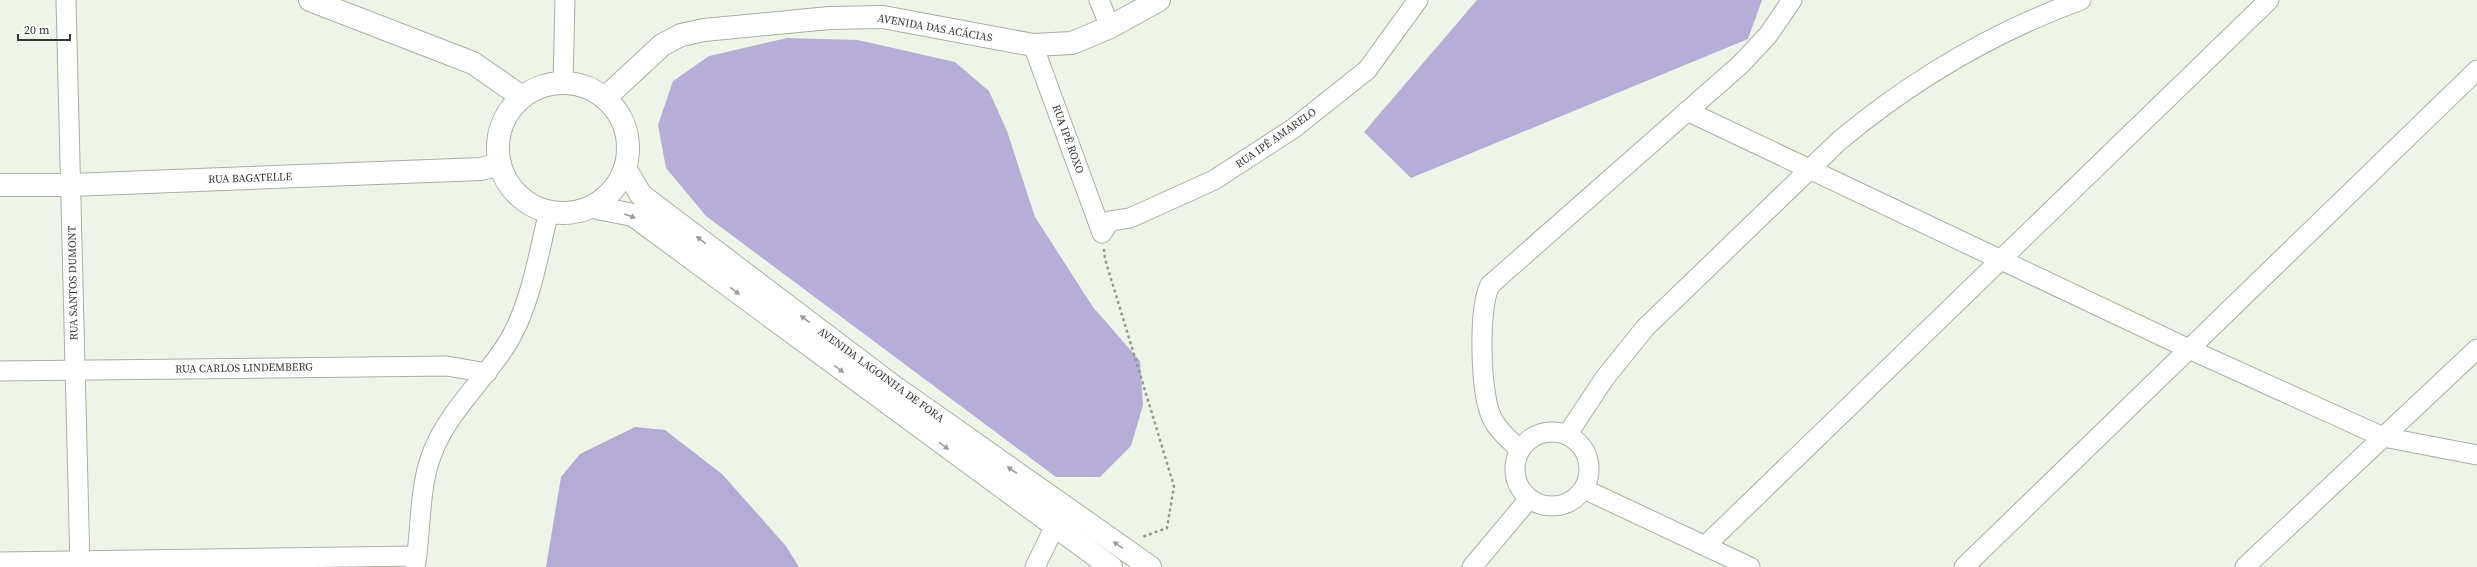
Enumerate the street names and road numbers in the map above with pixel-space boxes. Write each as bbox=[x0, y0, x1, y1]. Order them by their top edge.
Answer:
street label: AVENIDA DAS ACÁCIAS bbox=[876, 11, 994, 46]
street label: RUA IPÊ ROXO bbox=[1049, 102, 1088, 176]
street label: RUA IPÊ AMARELO bbox=[1233, 104, 1320, 172]
street label: RUA BAGATELLE bbox=[208, 169, 293, 187]
street label: RUA SANTOS DUMONT bbox=[64, 225, 81, 340]
street label: AVENIDA LAGOINHA DE FORA bbox=[815, 324, 948, 427]
street label: RUA CARLOS LINDEMBERG bbox=[175, 359, 313, 377]

